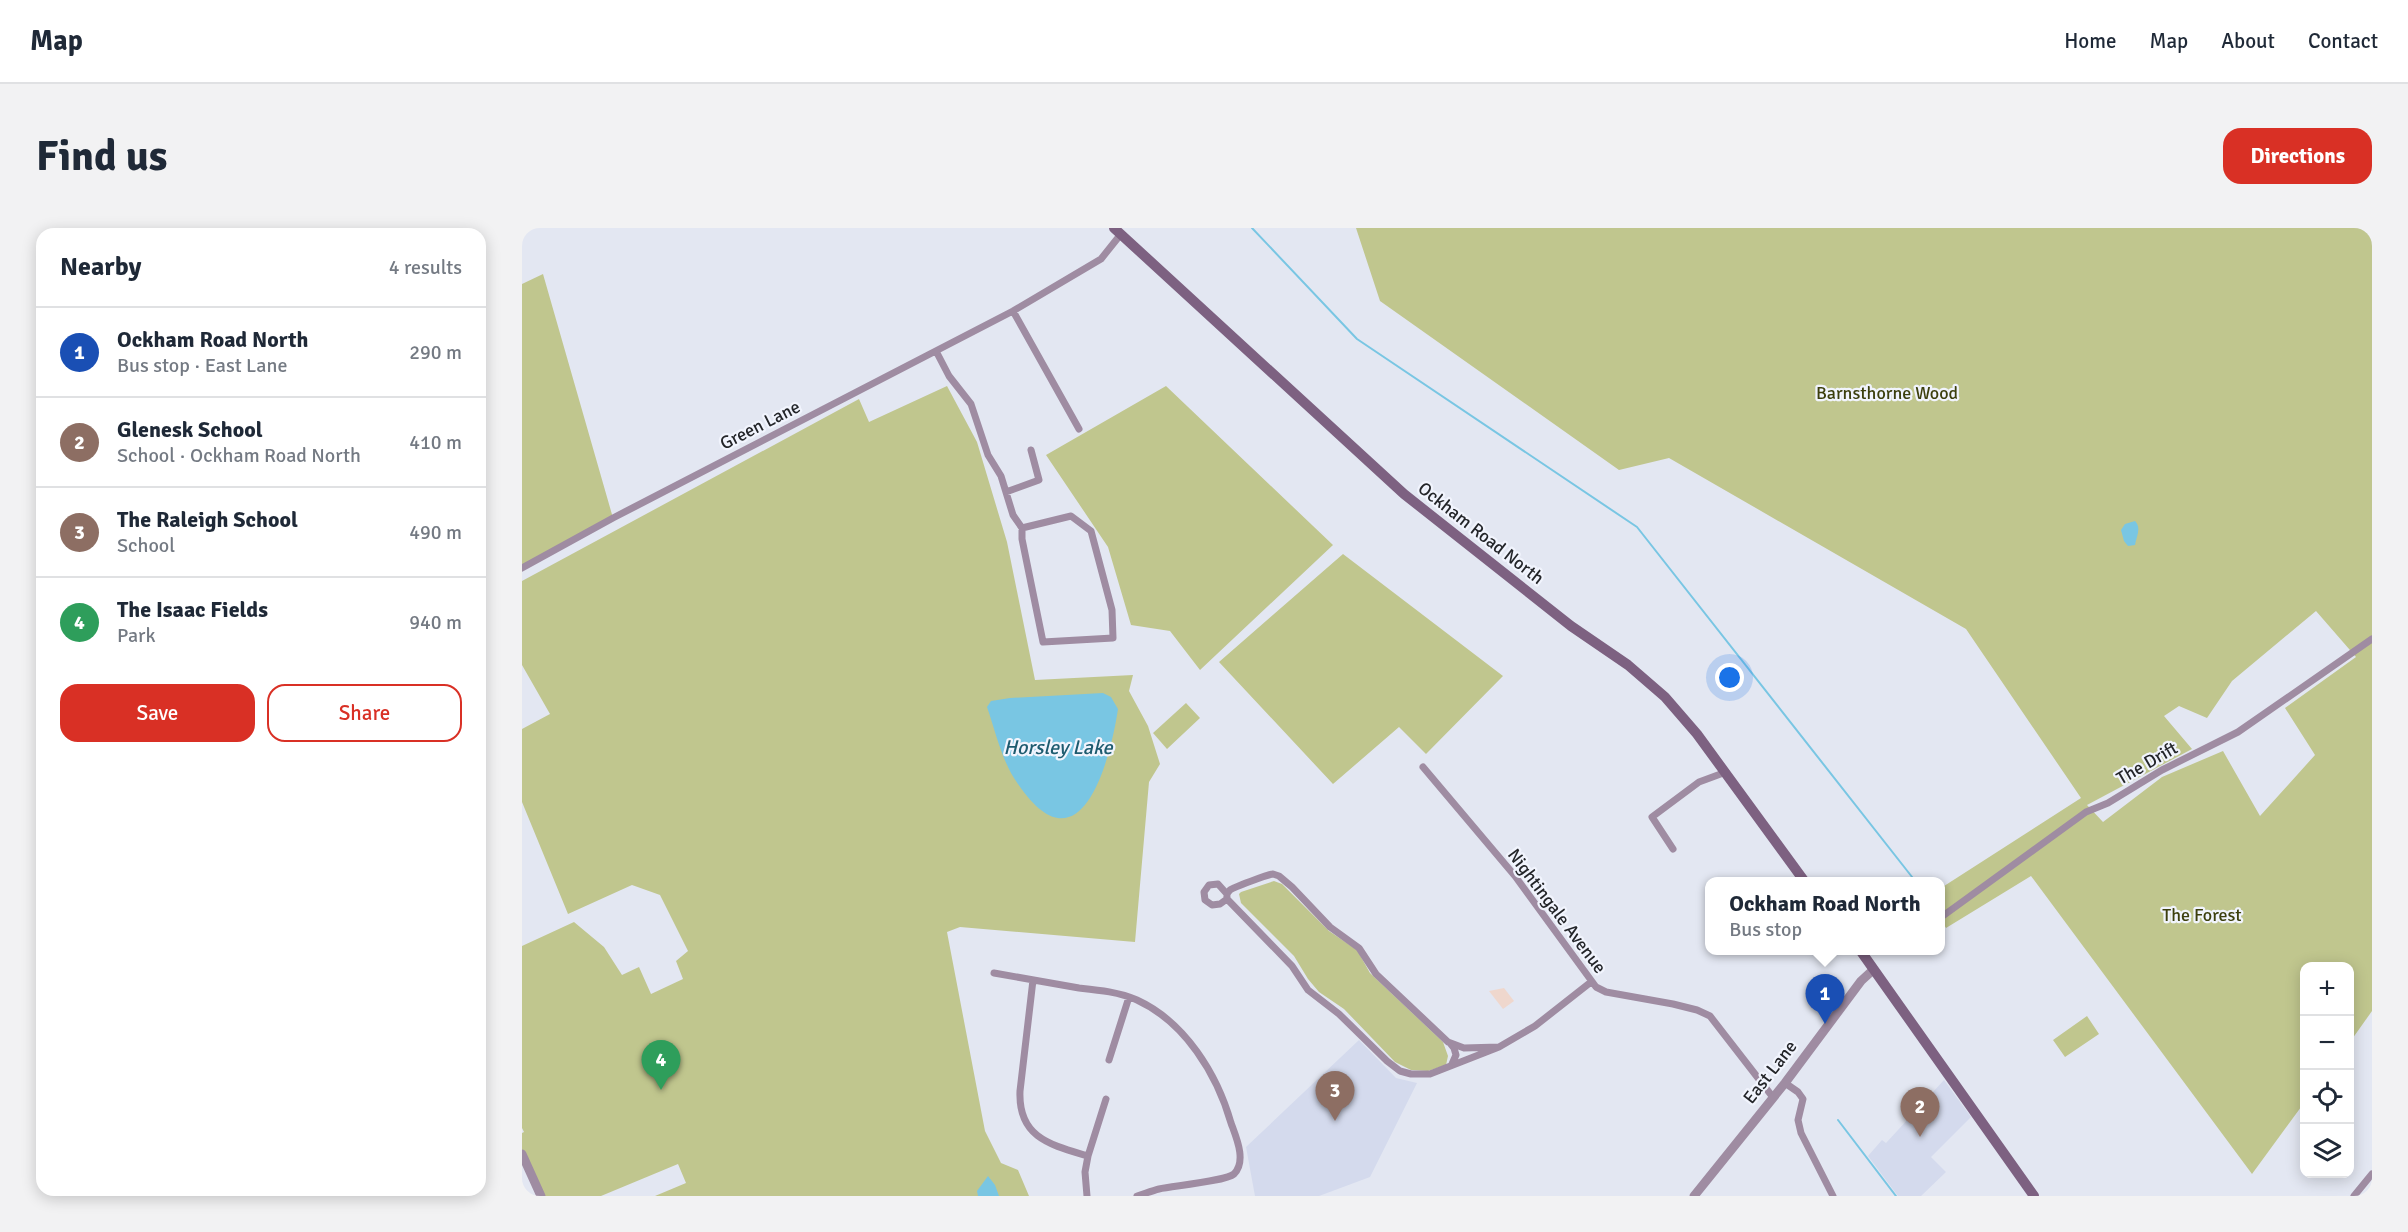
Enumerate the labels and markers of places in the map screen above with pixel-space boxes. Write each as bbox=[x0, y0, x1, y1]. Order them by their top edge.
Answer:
pin: 1 bbox=[1806, 974, 1844, 1024]
pin: 4 bbox=[642, 1040, 680, 1090]
pin: 3 bbox=[1316, 1072, 1354, 1121]
pin: 2 bbox=[1900, 1088, 1940, 1137]

